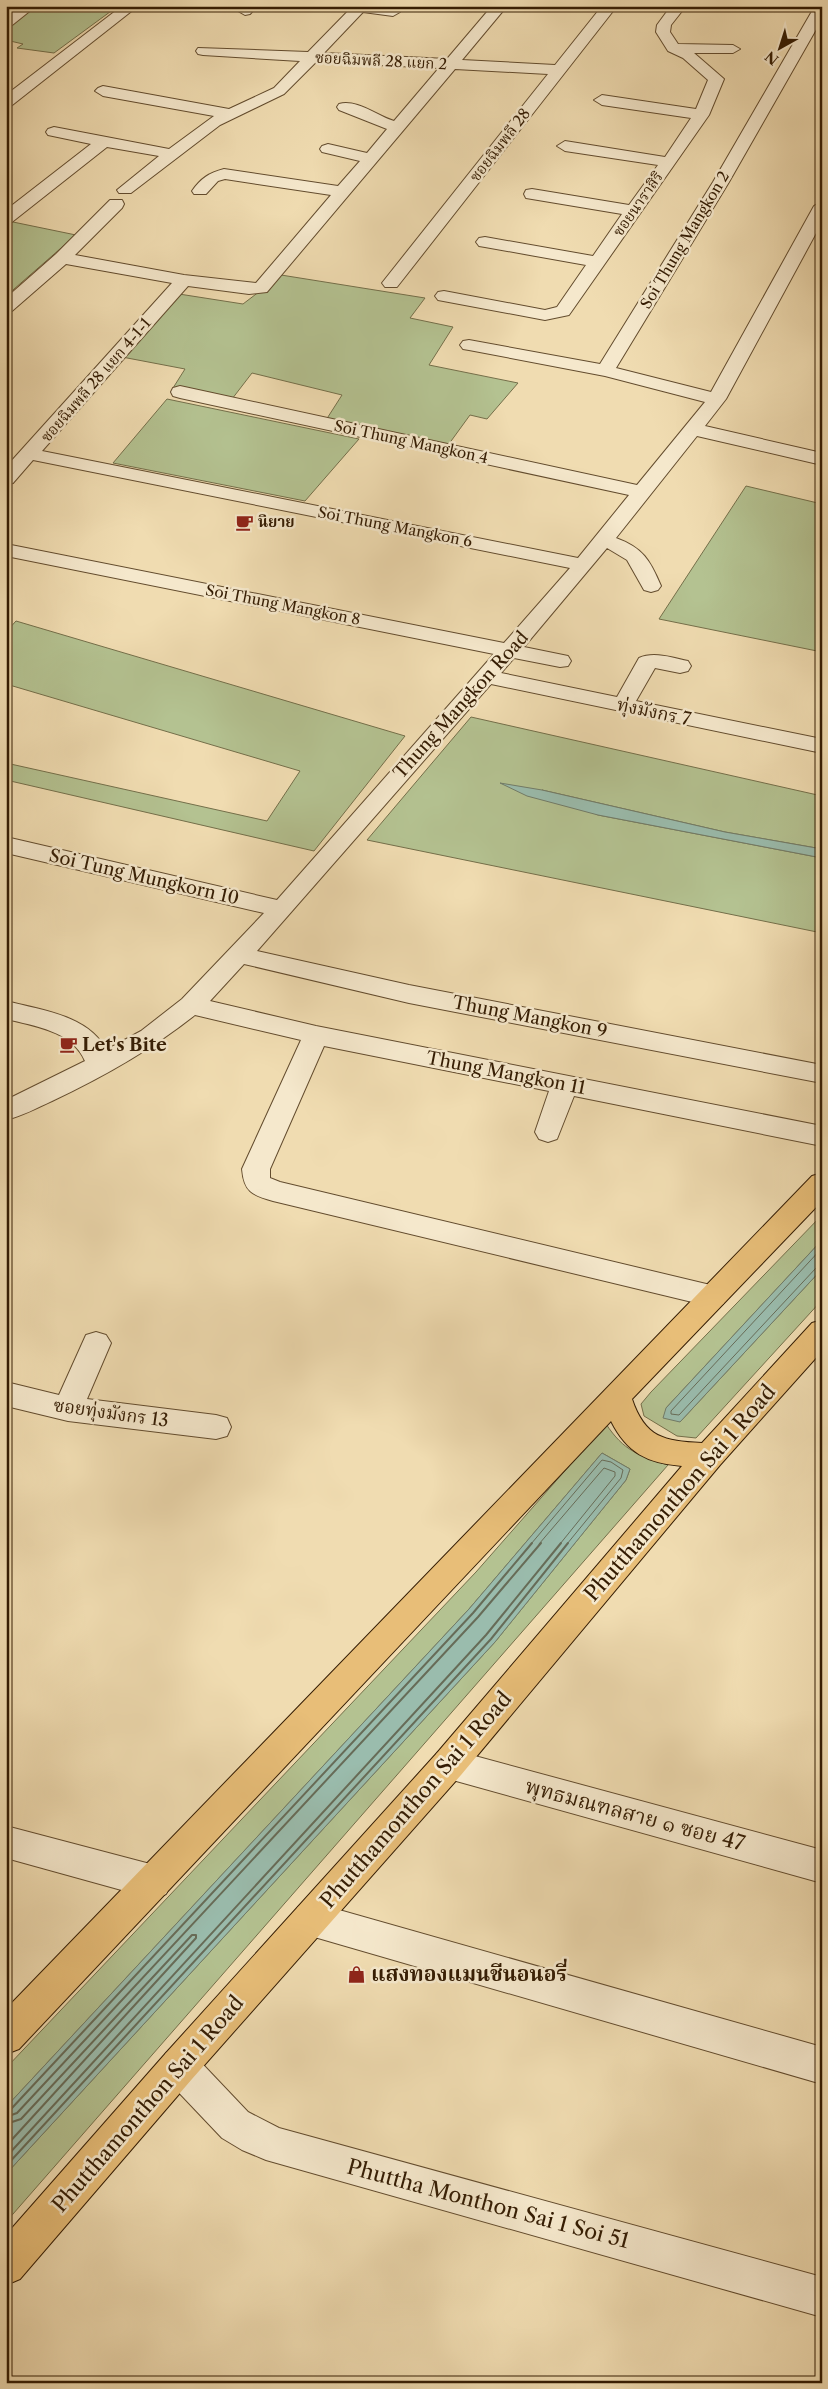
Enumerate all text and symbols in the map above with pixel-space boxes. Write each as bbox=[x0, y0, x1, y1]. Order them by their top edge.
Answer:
north arrow bbox=[756, 22, 806, 72]
text: N bbox=[761, 47, 782, 69]
street label: ซอยฉิมพลี 28 แยก 2 bbox=[314, 48, 448, 73]
street label: ซอยฉิมพลี 28 bbox=[465, 104, 534, 185]
street label: ซอยนาราสิริ bbox=[608, 168, 667, 240]
street label: Soi Thung Mangkon 2 bbox=[636, 168, 733, 312]
street label: ซอยฉิมพลี 28 แยก 4-1-1 bbox=[37, 313, 155, 446]
street label: Soi Thung Mangkon 4 bbox=[332, 416, 490, 467]
street label: Soi Thung Mangkon 6 bbox=[316, 502, 474, 551]
cafe icon: นิยาย bbox=[234, 512, 254, 532]
place label: นิยาย bbox=[258, 512, 295, 531]
street label: Soi Thung Mangkon 8 bbox=[204, 580, 362, 629]
street label: Thung Mangkon Road bbox=[389, 627, 533, 783]
street label: ทุ่งมังกร 7 bbox=[615, 693, 693, 732]
street label: Soi Tung Mungkorn 10 bbox=[47, 844, 241, 910]
street label: Thung Mangkon 9 bbox=[451, 991, 609, 1043]
place label: Let's Bite bbox=[82, 1034, 167, 1056]
cafe icon: Let's Bite bbox=[58, 1035, 78, 1055]
street label: Thung Mangkon 11 bbox=[425, 1047, 588, 1099]
street label: Phutthamonthon Sai 1 Road bbox=[579, 1379, 781, 1606]
street label: ซอยทุ่งมังกร 13 bbox=[52, 1394, 170, 1433]
street label: Phutthamonthon Sai 1 Road bbox=[315, 1686, 517, 1913]
street label: พุทธมณฑลสาย ๑ ซอย 47 bbox=[522, 1773, 748, 1858]
place label: แสงทองแมนชีนอนอรี่ bbox=[371, 1958, 567, 1986]
shop icon: แสงทองแมนชีนอนอรี่ bbox=[347, 1964, 367, 1984]
street label: Phutthamonthon Sai 1 Road bbox=[47, 1990, 249, 2217]
street label: Phuttha Monthon Sai 1 Soi 51 bbox=[344, 2154, 632, 2253]

